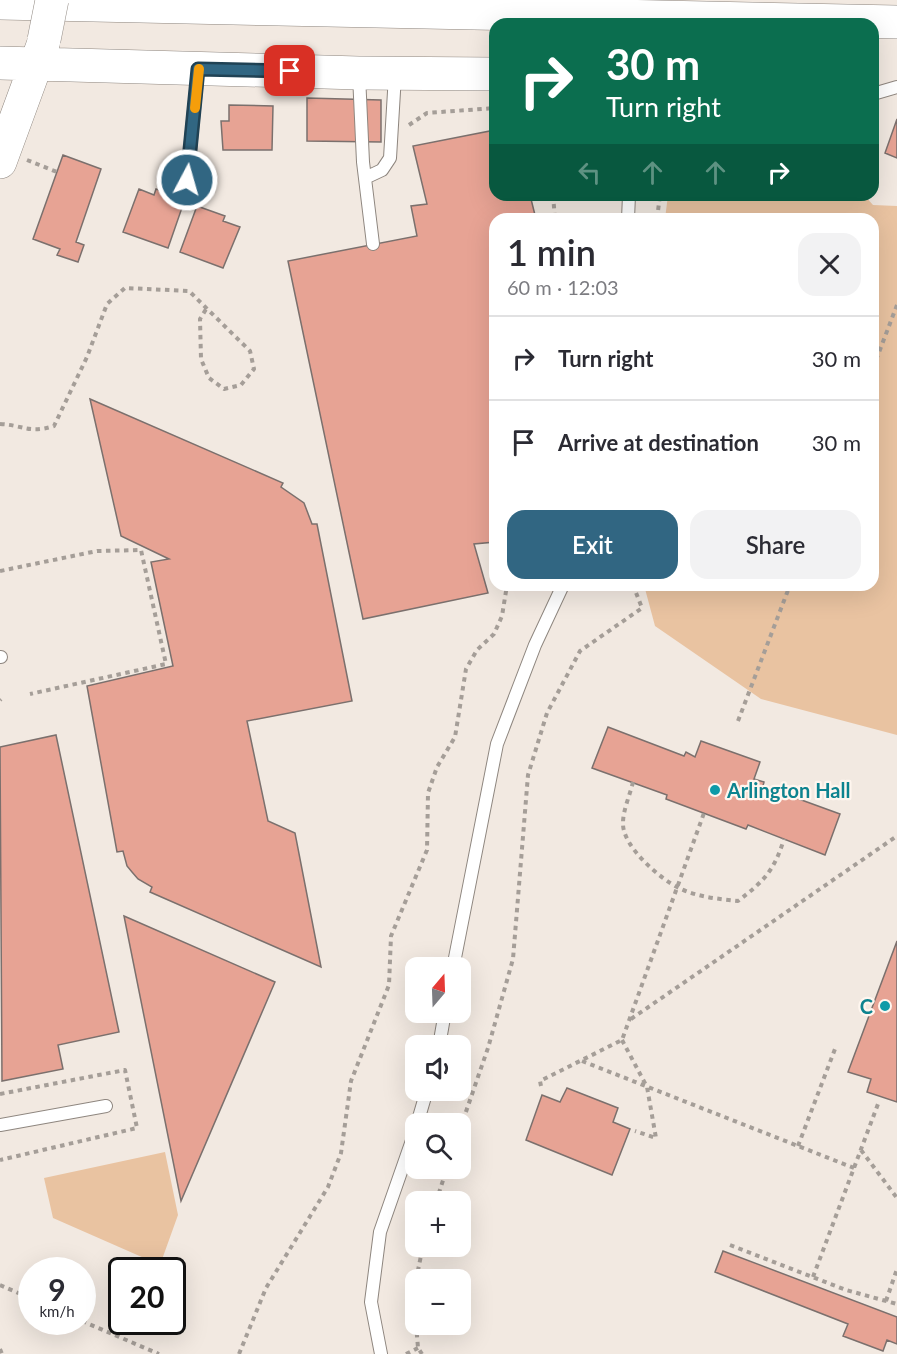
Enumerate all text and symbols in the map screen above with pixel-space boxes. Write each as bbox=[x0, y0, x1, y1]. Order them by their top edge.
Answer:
text: 30 m bbox=[606, 39, 700, 89]
icon: right bbox=[507, 42, 585, 120]
pin bbox=[264, 45, 315, 96]
icon: arrive bbox=[273, 54, 306, 87]
text: Turn right bbox=[606, 90, 721, 123]
position arrow bbox=[155, 148, 219, 212]
icon: left bbox=[573, 156, 606, 189]
icon: ahead bbox=[636, 156, 669, 189]
icon: ahead bbox=[699, 156, 732, 189]
icon: right bbox=[762, 156, 795, 189]
text: 1 min bbox=[507, 230, 596, 274]
button: close bbox=[798, 233, 861, 296]
text: 60 m · 12:03 bbox=[507, 275, 619, 299]
icon: right bbox=[507, 342, 540, 375]
text: Turn right bbox=[558, 345, 653, 372]
text: 30 m bbox=[812, 345, 861, 372]
icon: arrive bbox=[507, 426, 540, 459]
text: Arrive at destination bbox=[558, 429, 759, 456]
text: 30 m bbox=[812, 429, 861, 456]
button: Exit bbox=[507, 510, 678, 579]
button: Share bbox=[690, 510, 861, 579]
place label: Arlington Hall bbox=[726, 778, 850, 802]
marker: Arlington Hall bbox=[708, 783, 722, 797]
north arrow bbox=[405, 957, 471, 1023]
map controls bbox=[405, 957, 471, 1335]
place label: C bbox=[860, 994, 873, 1018]
marker: C bbox=[878, 999, 892, 1013]
button: sound bbox=[405, 1035, 471, 1101]
button: search bbox=[405, 1113, 471, 1179]
button: + bbox=[405, 1191, 471, 1257]
speed limit sign: 20 bbox=[108, 1257, 186, 1335]
button: − bbox=[405, 1269, 471, 1335]
text: 9 bbox=[48, 1271, 66, 1307]
text: km/h bbox=[39, 1302, 75, 1320]

